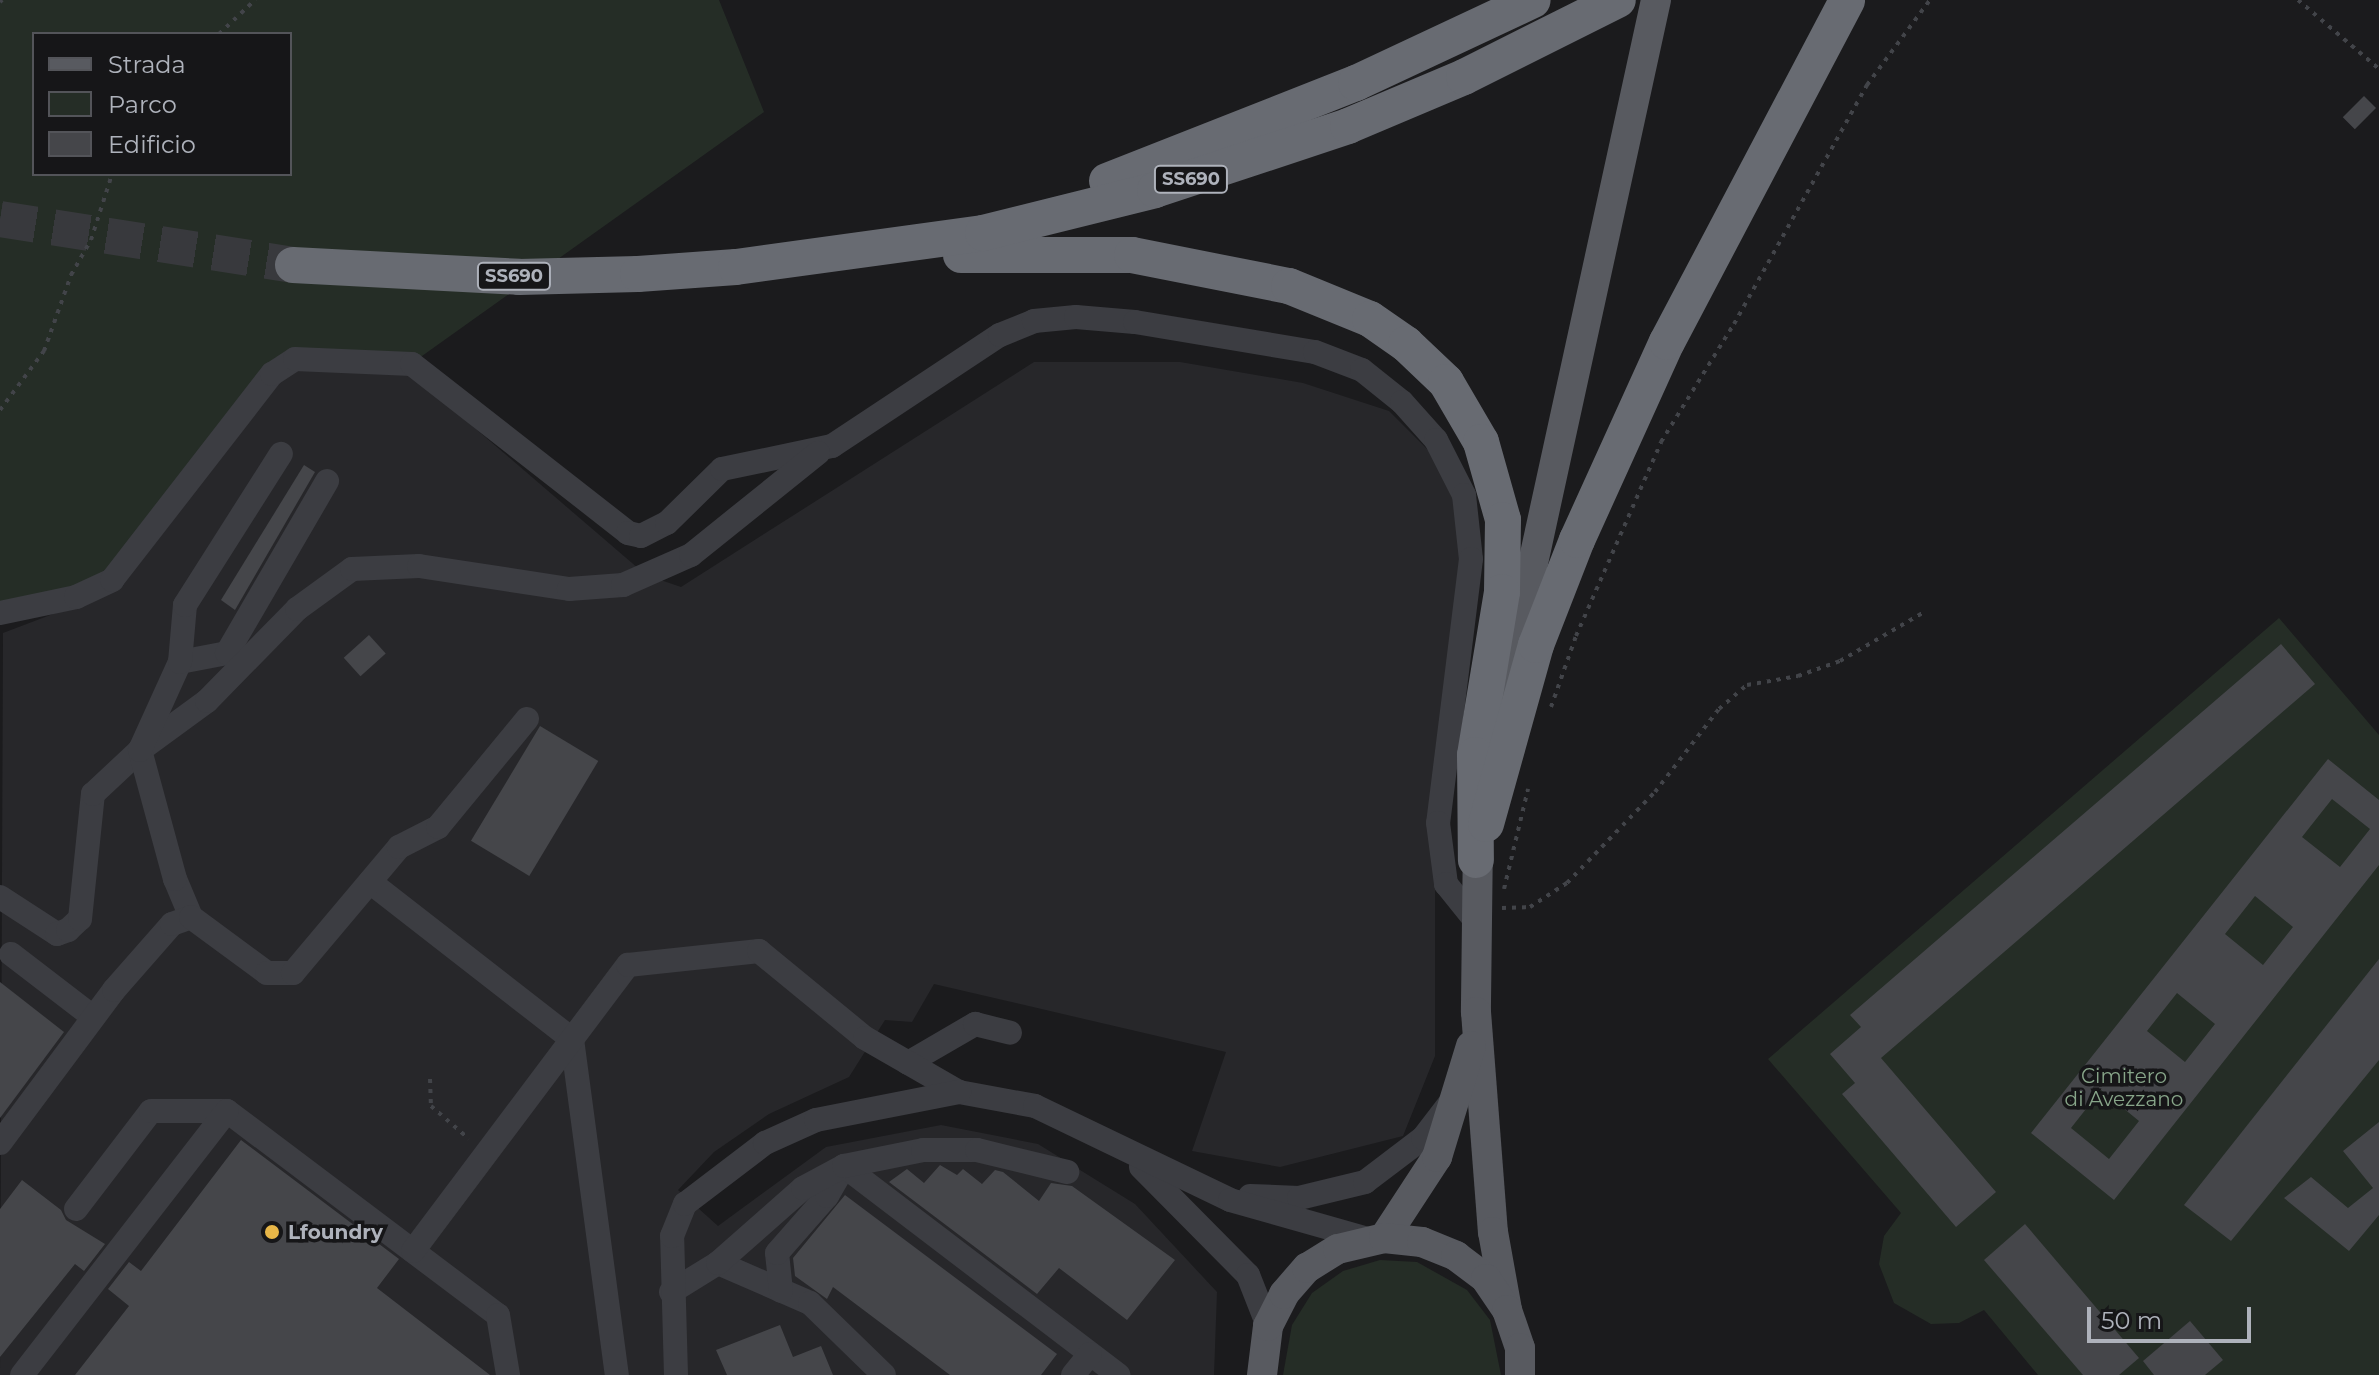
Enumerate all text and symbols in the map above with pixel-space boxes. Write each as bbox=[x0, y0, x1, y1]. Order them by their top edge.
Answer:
legend bbox=[32, 32, 292, 176]
text: Strada bbox=[108, 50, 186, 79]
text: Parco bbox=[108, 90, 177, 119]
text: Edificio bbox=[108, 130, 196, 159]
road number: SS690 bbox=[1153, 165, 1229, 193]
road number: SS690 bbox=[476, 262, 552, 290]
park label: Cimitero di Avezzano bbox=[2065, 1065, 2183, 1112]
place label: Lfoundry bbox=[288, 1220, 383, 1244]
marker: Lfoundry bbox=[263, 1223, 281, 1241]
scale bar bbox=[2091, 1291, 2255, 1341]
text: 50 m bbox=[2101, 1306, 2162, 1335]

